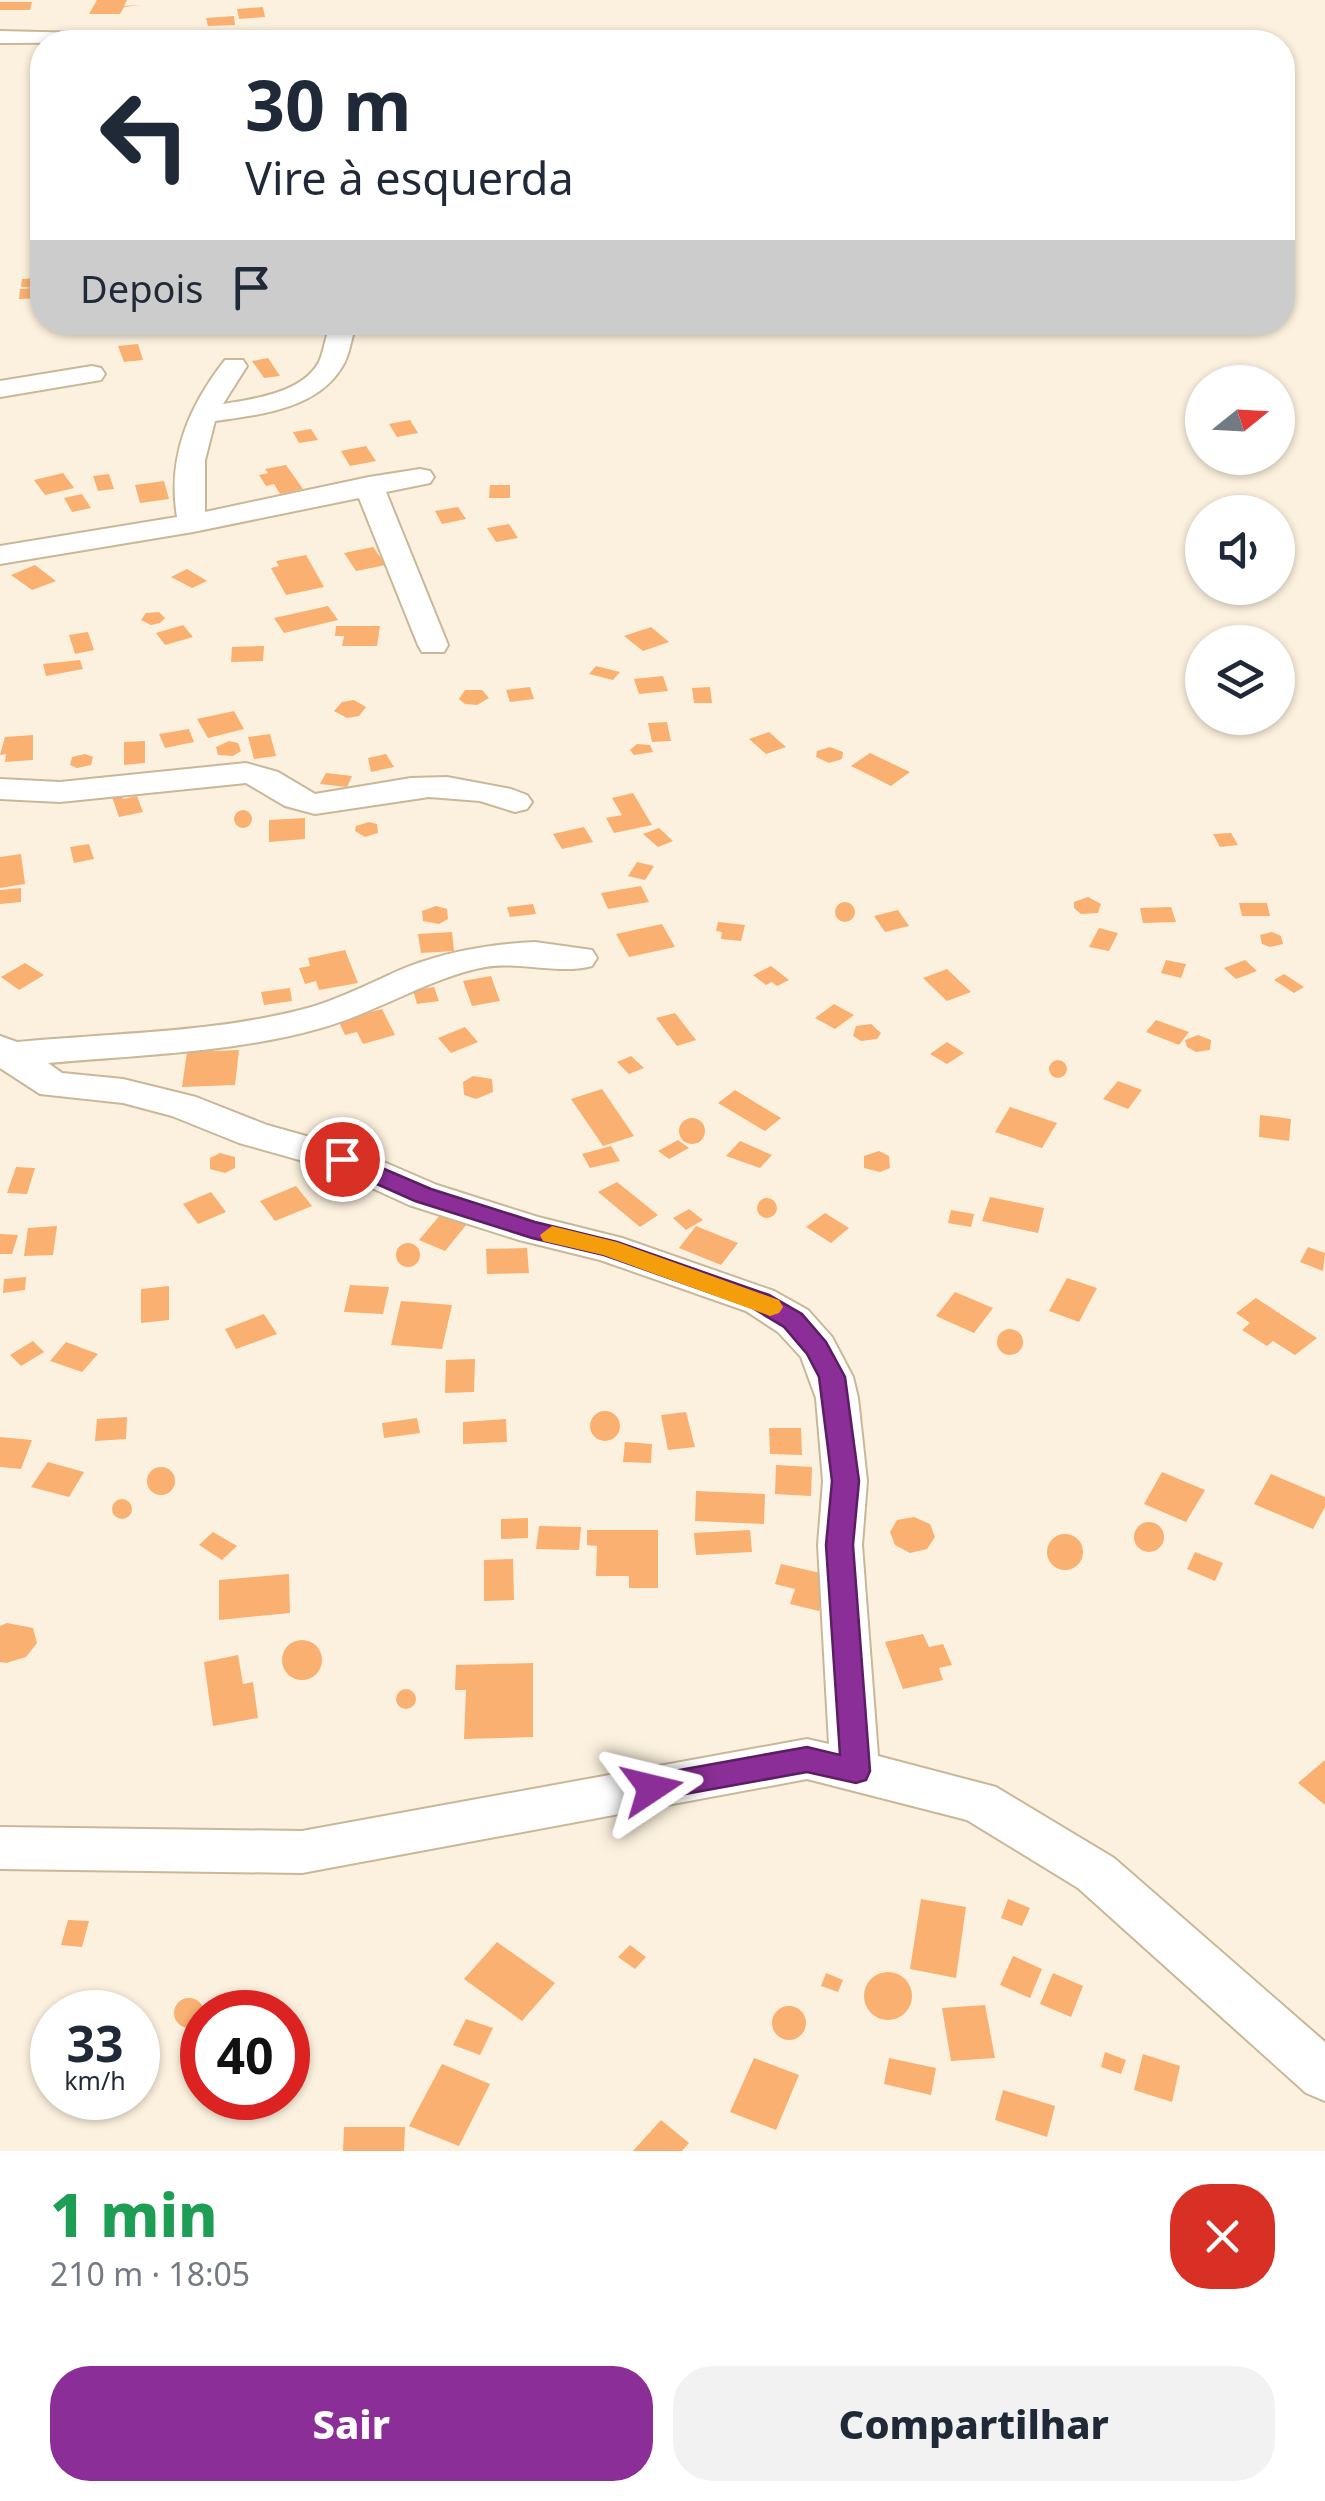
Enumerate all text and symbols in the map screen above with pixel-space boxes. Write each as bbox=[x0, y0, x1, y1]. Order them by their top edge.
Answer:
text: 30 m bbox=[245, 56, 412, 152]
icon: left bbox=[80, 70, 210, 200]
text: Vire à esquerda bbox=[245, 147, 574, 208]
icon: arrive bbox=[224, 260, 279, 315]
text: Depois bbox=[80, 262, 204, 314]
north arrow bbox=[1185, 365, 1295, 475]
map controls bbox=[1185, 365, 1295, 735]
button: sound bbox=[1185, 495, 1295, 605]
button: layers bbox=[1185, 625, 1295, 735]
pin bbox=[300, 1117, 385, 1202]
icon: arrive bbox=[315, 1132, 370, 1187]
position arrow bbox=[600, 1736, 704, 1840]
speed limit sign: 40 bbox=[180, 1990, 310, 2120]
text: 33 bbox=[66, 2009, 124, 2077]
text: km/h bbox=[64, 2063, 126, 2097]
text: 1 min bbox=[50, 2173, 218, 2255]
button: close bbox=[1170, 2184, 1275, 2289]
text: 210 m · 18:05 bbox=[50, 2252, 250, 2295]
button: Sair bbox=[50, 2366, 653, 2481]
button: Compartilhar bbox=[673, 2366, 1275, 2481]

